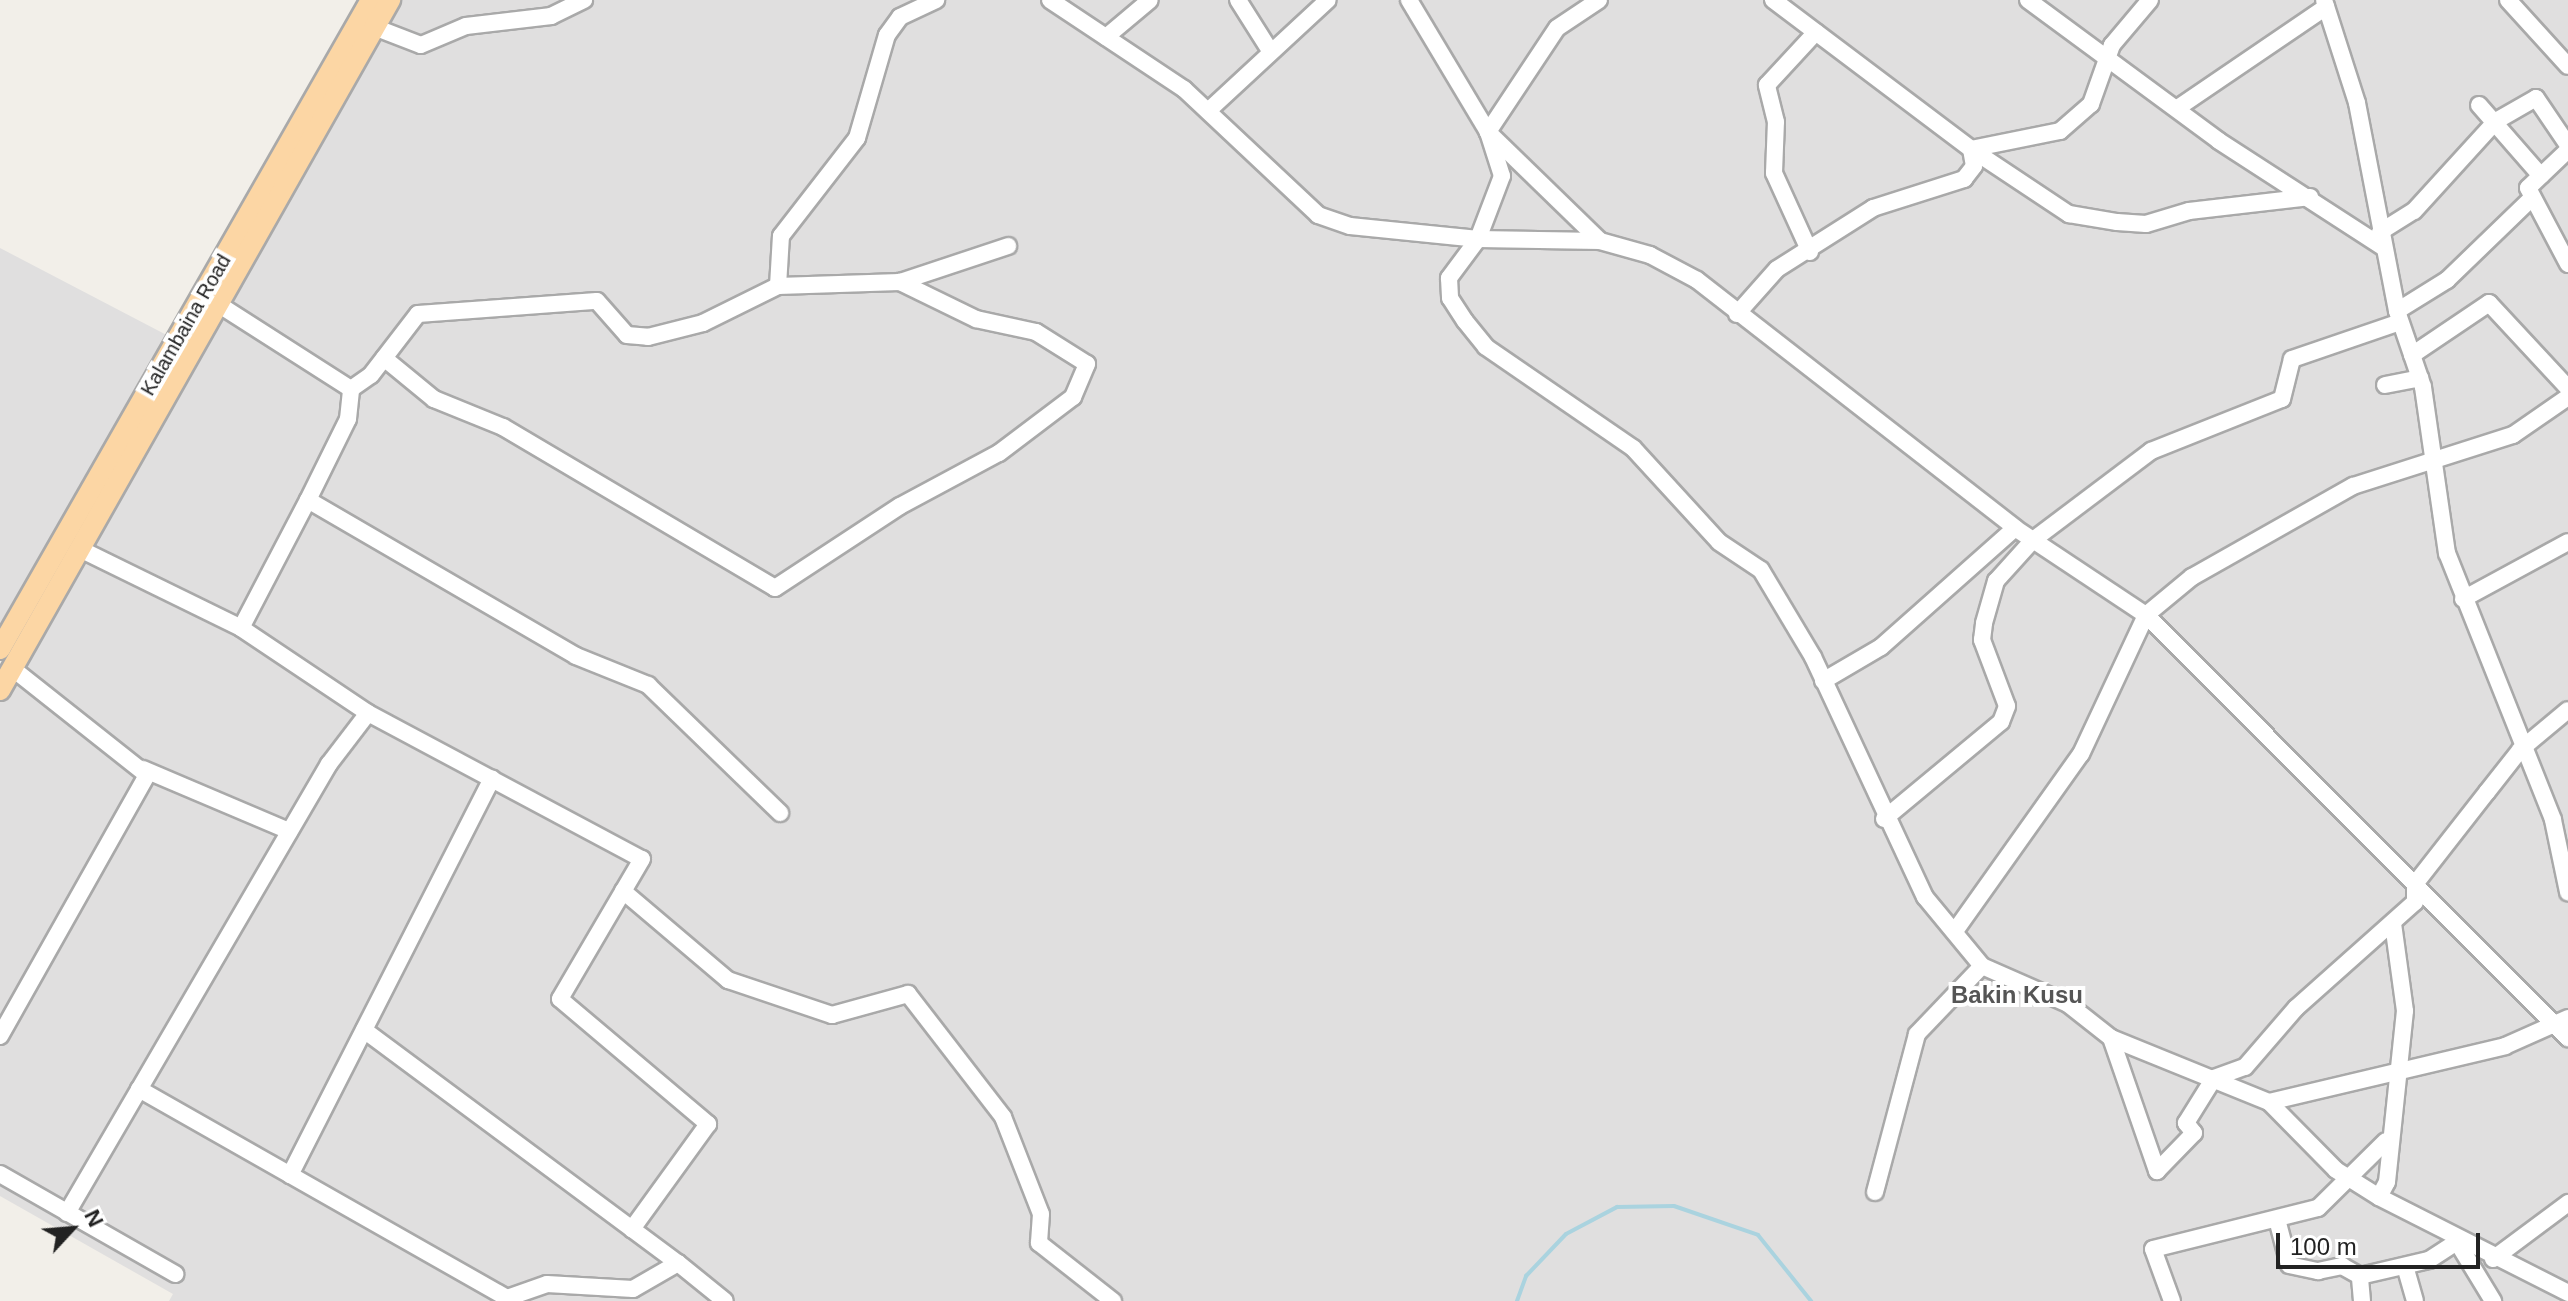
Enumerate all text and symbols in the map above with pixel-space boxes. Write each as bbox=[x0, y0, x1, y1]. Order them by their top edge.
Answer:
street label: Kalambaina Road bbox=[136, 250, 236, 400]
district label: Bakin Kusu bbox=[1951, 981, 2083, 1009]
north arrow bbox=[32, 1189, 112, 1269]
text: N bbox=[79, 1206, 109, 1231]
scale bar bbox=[2280, 1217, 2484, 1267]
text: 100 m bbox=[2290, 1233, 2357, 1260]

